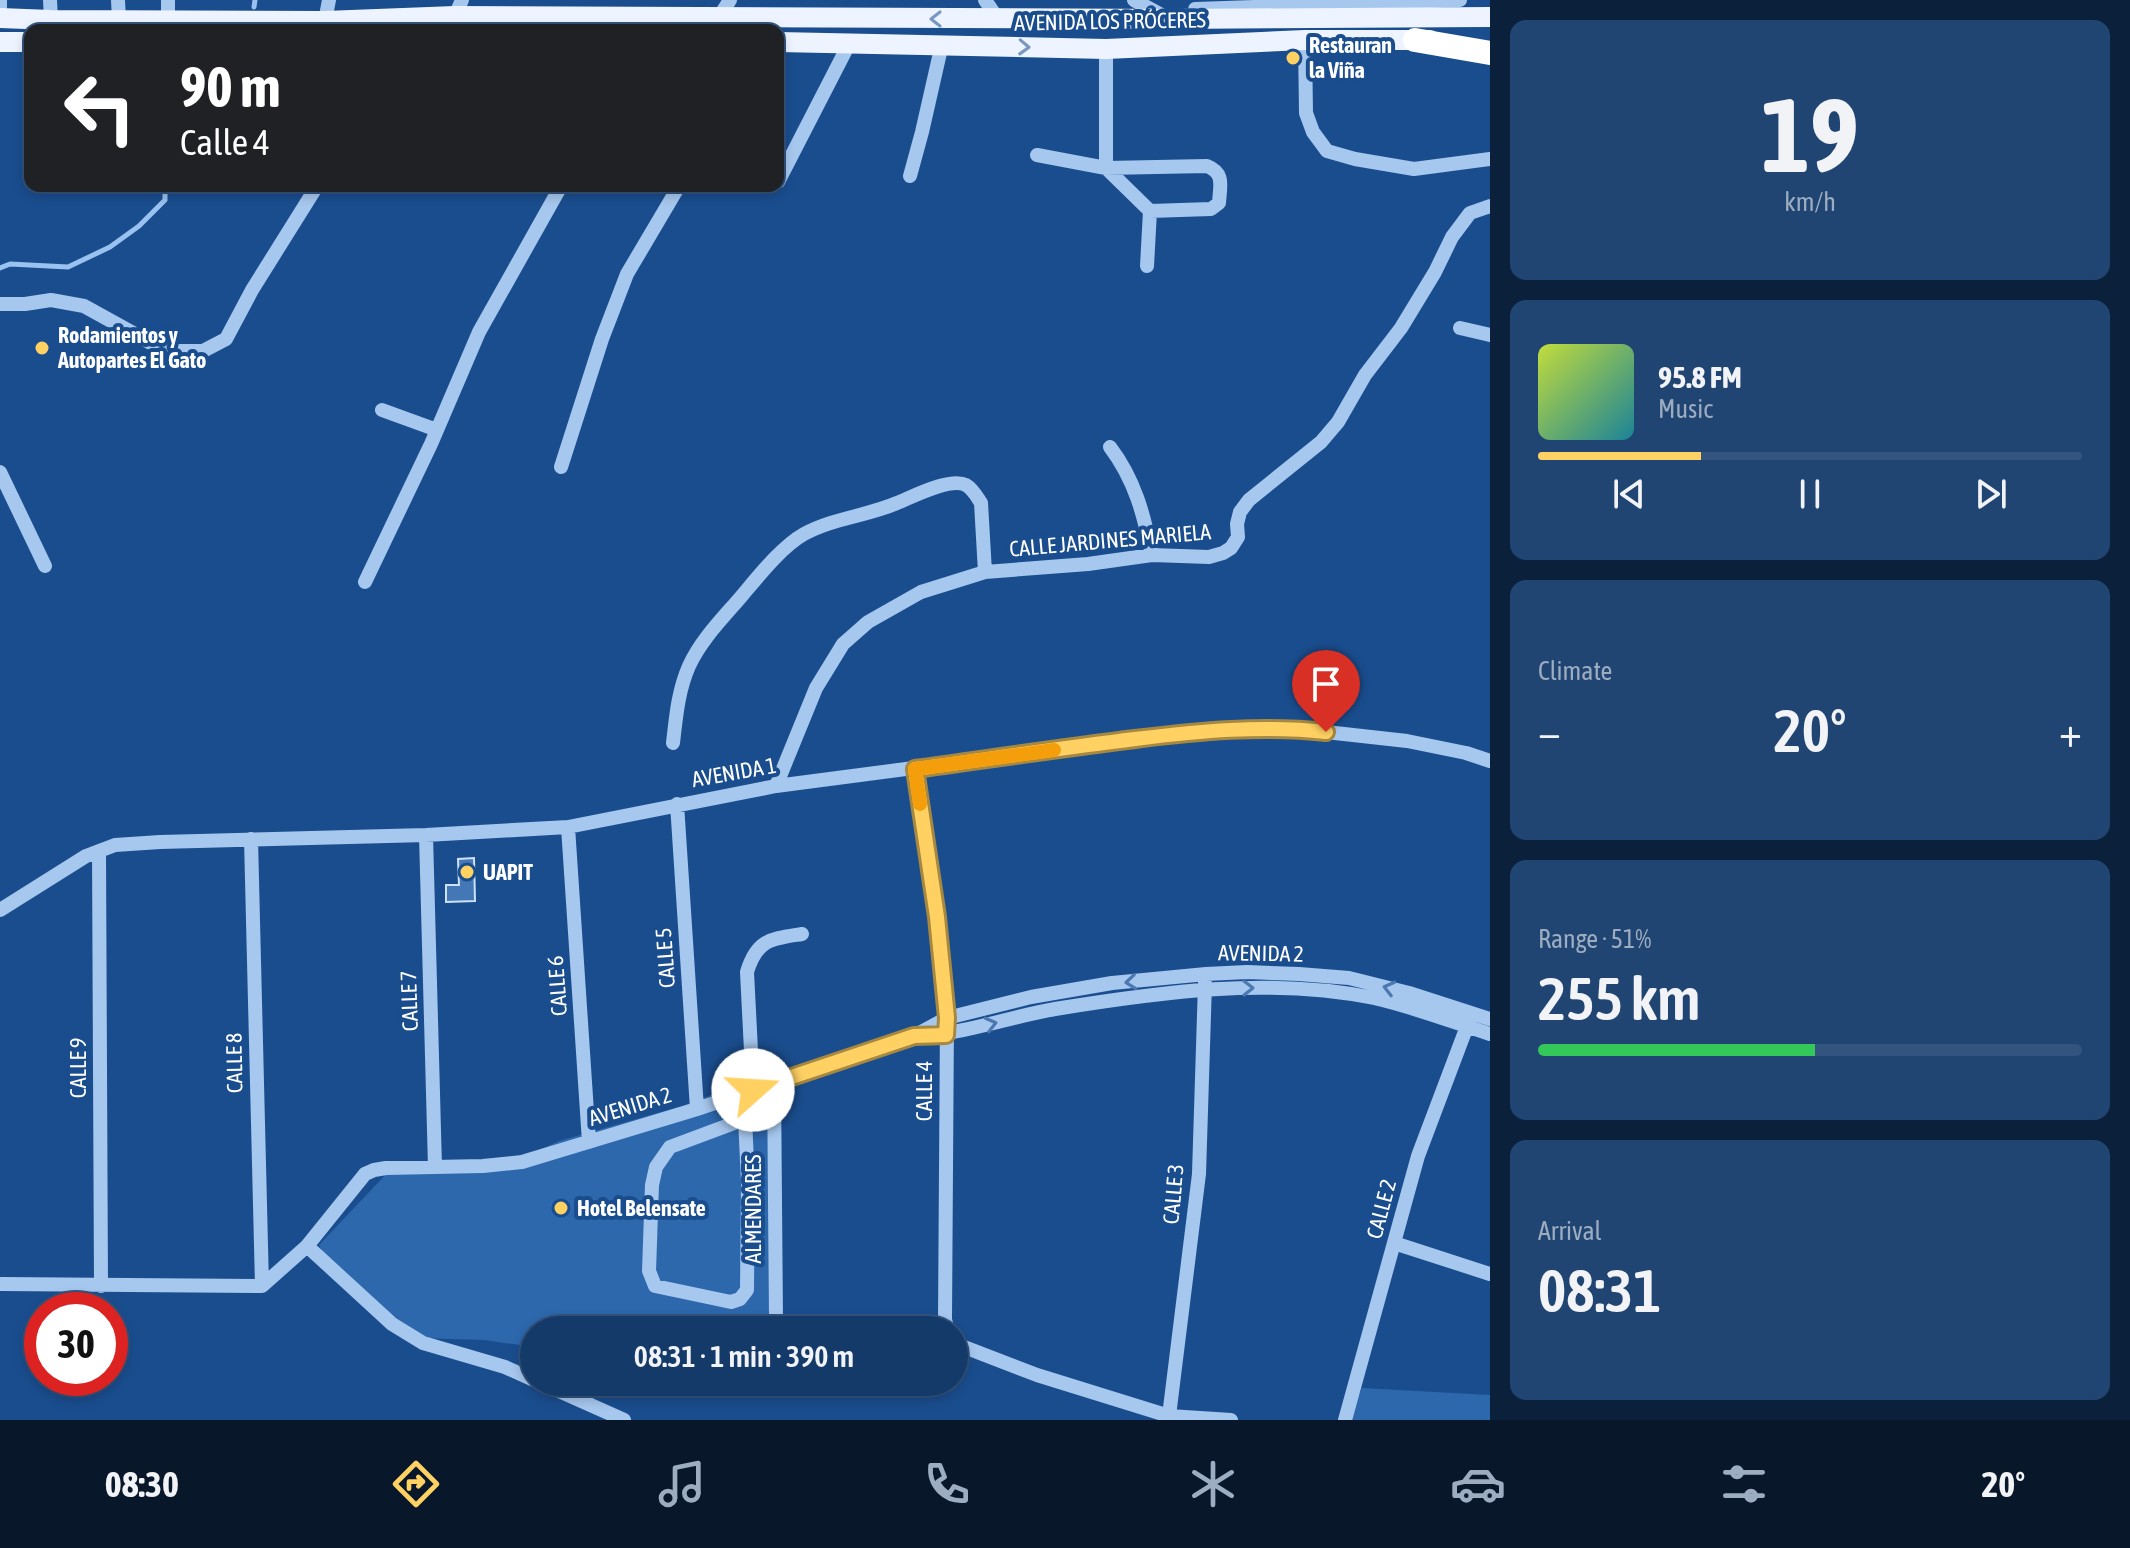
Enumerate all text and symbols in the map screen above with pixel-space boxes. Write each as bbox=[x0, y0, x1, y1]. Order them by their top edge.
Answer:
street label: AVENIDA LOS PRÓCERES bbox=[1014, 6, 1206, 36]
one-way arrow bbox=[929, 10, 942, 27]
place label: Restauran la Viña bbox=[1309, 32, 1392, 83]
one-way arrow bbox=[1018, 38, 1031, 55]
marker: Restauran la Viña bbox=[1284, 49, 1302, 67]
text: 90 m bbox=[180, 55, 281, 119]
icon: left bbox=[48, 56, 152, 160]
text: 19 bbox=[1761, 75, 1859, 194]
text: Calle 4 bbox=[180, 121, 270, 163]
text: km/h bbox=[1784, 187, 1836, 217]
place label: Rodamientos y Autopartes El Gato bbox=[57, 322, 206, 373]
marker: Rodamientos y Autopartes El Gato bbox=[33, 339, 51, 357]
text: 95.8 FM bbox=[1658, 360, 1742, 394]
text: Music bbox=[1658, 394, 1713, 424]
icon: previous bbox=[1607, 472, 1651, 516]
icon: pause bbox=[1788, 472, 1832, 516]
icon: next bbox=[1969, 472, 2013, 516]
street label: CALLE JARDINES MARIELA bbox=[1008, 518, 1212, 562]
pin bbox=[1292, 650, 1360, 732]
text: Climate bbox=[1538, 656, 1612, 686]
icon: arrive bbox=[1304, 662, 1348, 706]
text: 20° bbox=[1774, 696, 1846, 765]
text: − bbox=[1538, 706, 1561, 756]
text: + bbox=[2059, 706, 2082, 756]
street label: AVENIDA 1 bbox=[690, 752, 778, 792]
place label: UAPIT bbox=[483, 859, 533, 885]
marker: UAPIT bbox=[458, 863, 476, 881]
text: Range · 51% bbox=[1538, 924, 1651, 954]
street label: CALLE 5 bbox=[650, 927, 680, 989]
street label: AVENIDA 2 bbox=[1218, 939, 1304, 967]
street label: CALLE 6 bbox=[542, 955, 572, 1017]
text: 255 km bbox=[1538, 964, 1700, 1033]
street label: CALLE 7 bbox=[395, 970, 423, 1032]
one-way arrow bbox=[1124, 973, 1137, 990]
one-way arrow bbox=[1242, 979, 1255, 997]
one-way arrow bbox=[1382, 980, 1396, 997]
one-way arrow bbox=[983, 1016, 997, 1033]
street label: CALLE 8 bbox=[220, 1033, 248, 1093]
street label: CALLE 9 bbox=[65, 1038, 91, 1098]
position arrow bbox=[711, 1048, 795, 1132]
street label: CALLE 4 bbox=[911, 1061, 937, 1121]
street label: AVENIDA 2 bbox=[585, 1081, 675, 1131]
street label: ALMENDARES bbox=[740, 1154, 766, 1264]
street label: CALLE 3 bbox=[1157, 1163, 1189, 1225]
street label: CALLE 2 bbox=[1361, 1176, 1401, 1242]
place label: Hotel Belensate bbox=[577, 1195, 706, 1221]
marker: Hotel Belensate bbox=[552, 1199, 570, 1217]
text: Arrival bbox=[1538, 1216, 1602, 1246]
text: 08:31 bbox=[1538, 1256, 1661, 1325]
speed limit sign: 30 bbox=[24, 1292, 128, 1396]
text: 08:31 · 1 min · 390 m bbox=[634, 1339, 854, 1373]
icon: directions bbox=[388, 1456, 444, 1512]
icon: music bbox=[654, 1456, 710, 1512]
icon: phone bbox=[919, 1456, 975, 1512]
icon: climate bbox=[1185, 1456, 1241, 1512]
icon: car bbox=[1450, 1456, 1506, 1512]
icon: filters bbox=[1716, 1456, 1772, 1512]
text: 08:30 bbox=[105, 1463, 179, 1505]
text: 20° bbox=[1981, 1463, 2025, 1505]

